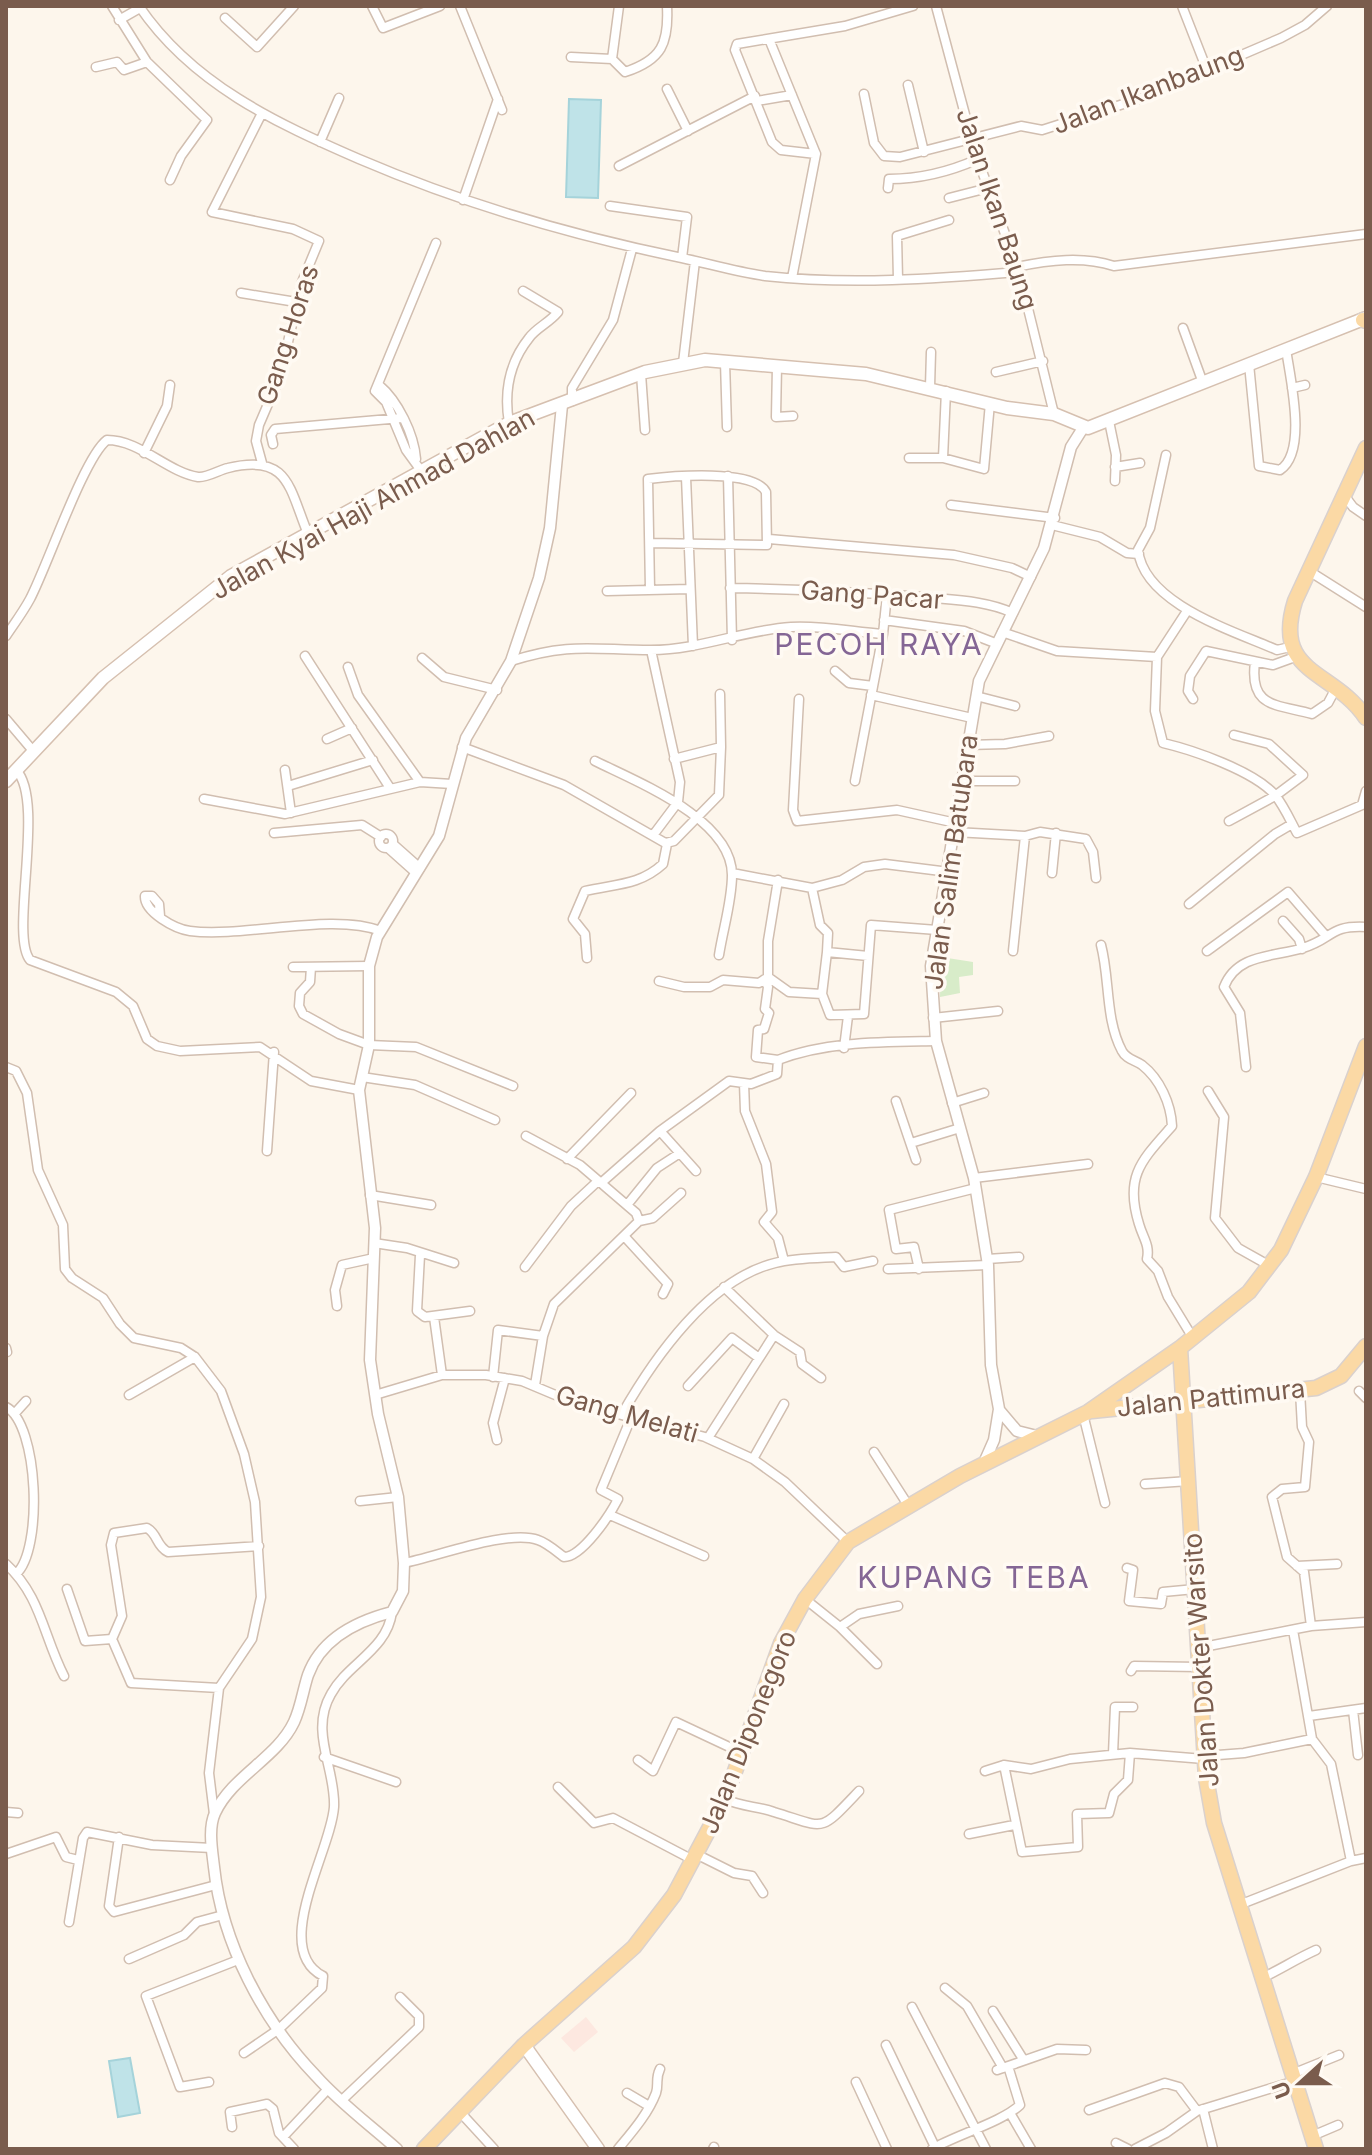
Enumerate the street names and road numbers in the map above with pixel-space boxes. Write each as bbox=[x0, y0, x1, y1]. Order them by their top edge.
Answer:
street label: Jalan Ikanbaung bbox=[1048, 39, 1248, 140]
street label: Jalan Ikan Baung bbox=[950, 104, 1045, 313]
street label: Gang Horas bbox=[250, 261, 325, 409]
street label: Jalan Kyai Haji Ahmad Dahlan bbox=[206, 402, 540, 606]
street label: Gang Pacar bbox=[799, 574, 945, 615]
street label: Jalan Salim Batubara bbox=[917, 732, 984, 992]
street label: Jalan Pattimura bbox=[1115, 1372, 1307, 1423]
street label: Gang Melati bbox=[552, 1378, 702, 1449]
street label: Jalan Dokter Warsito bbox=[1176, 1532, 1225, 1788]
street label: Jalan Diponegoro bbox=[693, 1626, 802, 1838]

